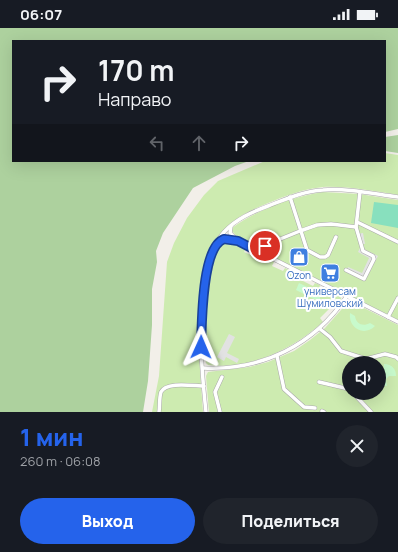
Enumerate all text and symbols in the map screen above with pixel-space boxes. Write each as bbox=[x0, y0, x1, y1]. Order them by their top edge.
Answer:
text: 06:07 bbox=[20, 4, 62, 25]
text: 170 m bbox=[98, 51, 174, 89]
icon: right bbox=[32, 56, 84, 108]
text: Направо bbox=[98, 87, 172, 111]
icon: left bbox=[146, 132, 168, 154]
icon: ahead bbox=[188, 132, 210, 154]
icon: right bbox=[230, 132, 252, 154]
pin bbox=[248, 229, 282, 263]
icon: arrive bbox=[254, 235, 276, 257]
shop icon: Ozon bbox=[288, 246, 310, 268]
supermarket icon: универсам Шумиловский bbox=[319, 262, 341, 284]
place label: Ozon bbox=[287, 268, 311, 282]
place label: универсам Шумиловский bbox=[297, 284, 363, 310]
position arrow bbox=[180, 326, 222, 368]
map controls bbox=[342, 356, 386, 400]
button: sound bbox=[342, 356, 386, 400]
text: 1 мин bbox=[20, 420, 83, 453]
button: close bbox=[336, 425, 378, 467]
text: 260 m · 06:08 bbox=[20, 452, 101, 470]
button: Выход bbox=[20, 498, 195, 544]
button: Поделиться bbox=[203, 498, 378, 544]

